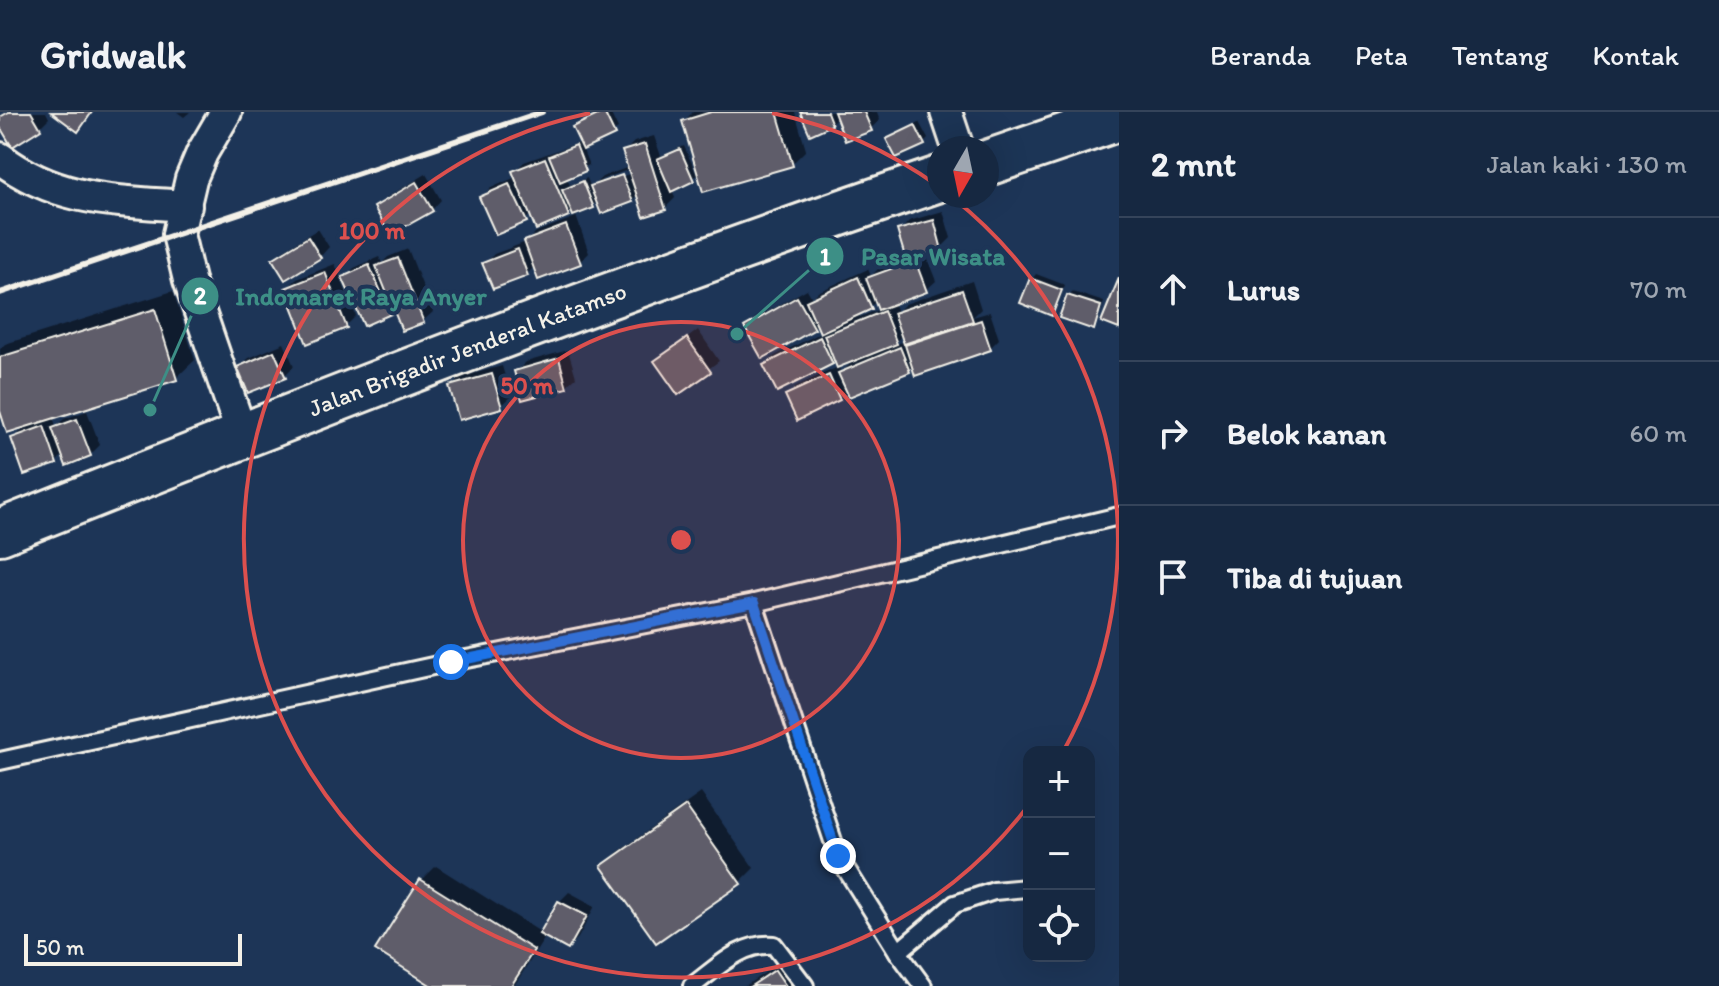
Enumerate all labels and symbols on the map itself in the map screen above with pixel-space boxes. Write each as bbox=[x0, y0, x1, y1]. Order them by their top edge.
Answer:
north arrow bbox=[927, 136, 999, 208]
text: 100 m bbox=[339, 216, 406, 245]
callout: Pasar Wisata bbox=[805, 231, 1021, 281]
text: Pasar Wisata bbox=[861, 240, 1005, 272]
text: 1 bbox=[819, 242, 831, 271]
callout: Indomaret Raya Anyer bbox=[180, 271, 503, 321]
street label: Jalan Brigadir Jenderal Katamso bbox=[305, 276, 630, 423]
text: Indomaret Raya Anyer bbox=[235, 280, 487, 312]
text: 2 bbox=[194, 281, 207, 310]
text: 50 m bbox=[501, 371, 554, 400]
centre of rings bbox=[667, 526, 695, 554]
route start bbox=[433, 644, 469, 680]
route end bbox=[820, 838, 856, 874]
scale bar bbox=[24, 930, 242, 966]

